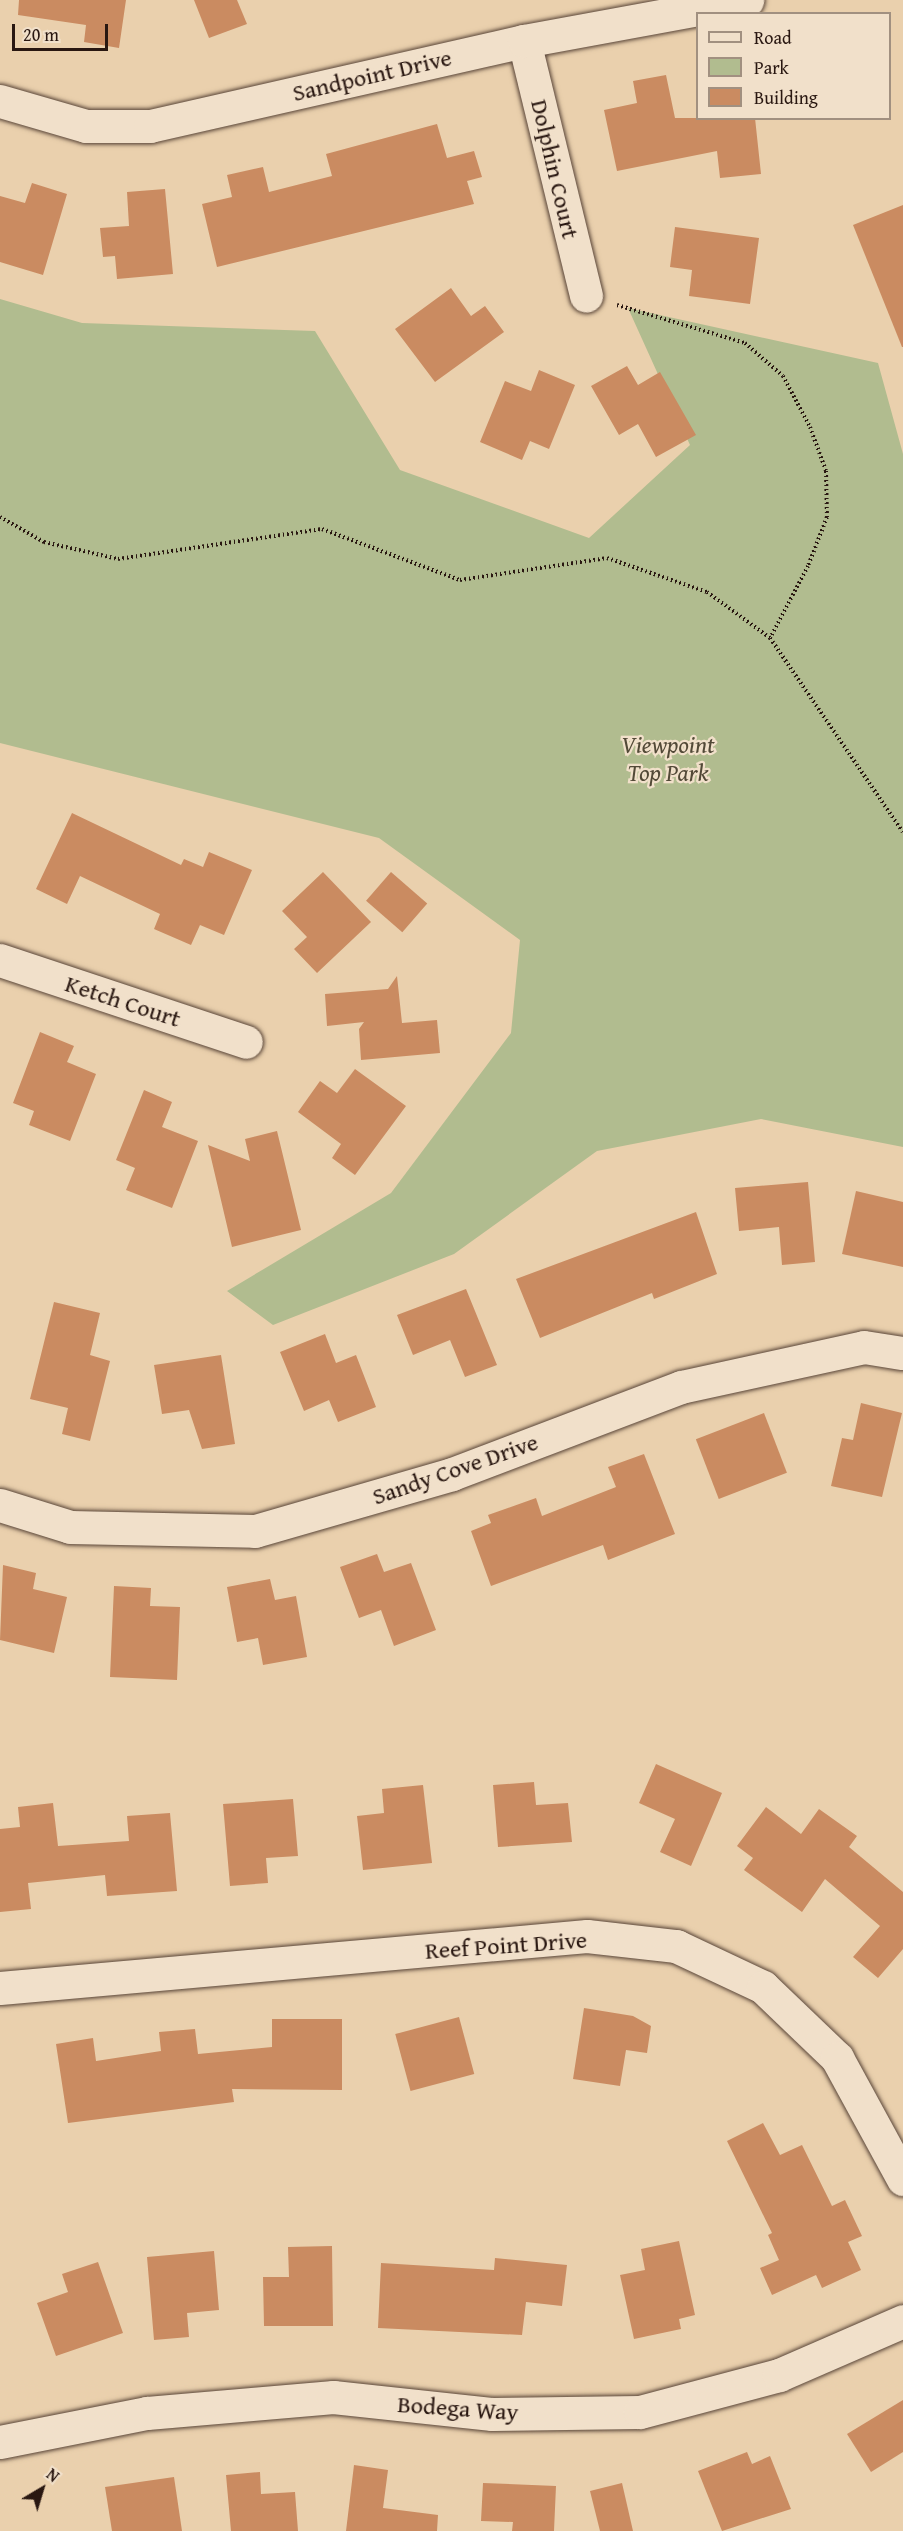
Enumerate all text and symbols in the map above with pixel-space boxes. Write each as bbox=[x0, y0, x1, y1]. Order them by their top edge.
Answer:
scale bar bbox=[15, 12, 111, 50]
legend bbox=[696, 12, 891, 120]
text: 20 m bbox=[23, 21, 59, 48]
text: Road bbox=[754, 24, 792, 51]
street label: Sandpoint Drive bbox=[290, 43, 454, 107]
text: Park bbox=[754, 54, 789, 81]
text: Building bbox=[754, 84, 818, 111]
street label: Dolphin Court bbox=[525, 97, 585, 241]
park label: Viewpoint Top Park bbox=[621, 731, 715, 787]
street label: Ketch Court bbox=[62, 969, 184, 1033]
street label: Sandy Cove Drive bbox=[368, 1427, 542, 1511]
street label: Reef Point Drive bbox=[424, 1925, 588, 1965]
street label: Bodega Way bbox=[397, 2389, 519, 2427]
north arrow bbox=[12, 2459, 72, 2519]
text: N bbox=[41, 2462, 65, 2488]

